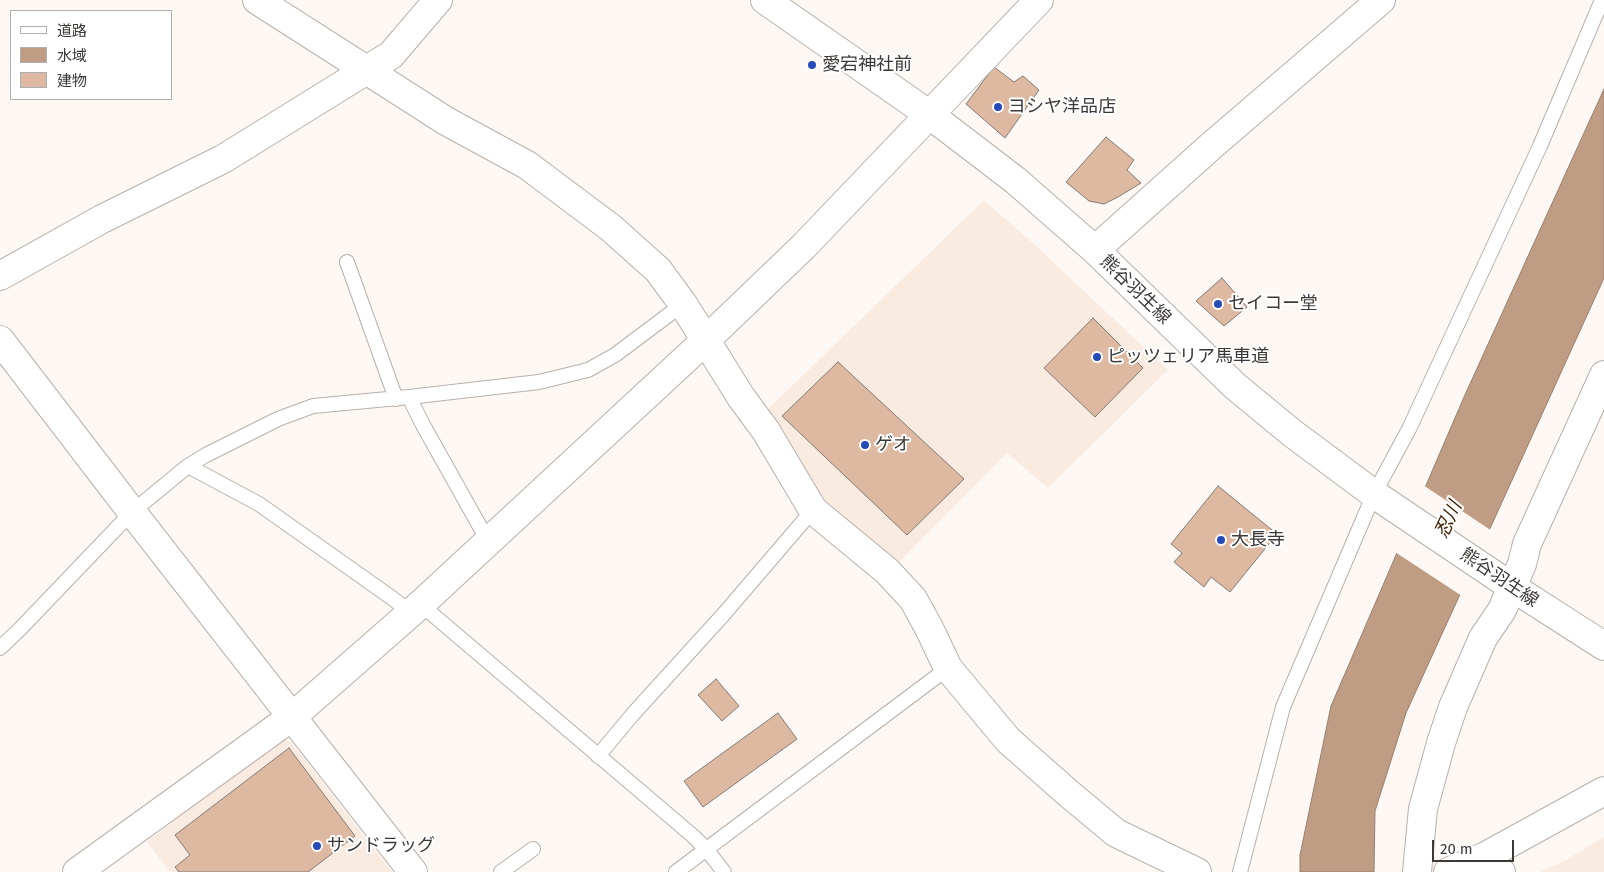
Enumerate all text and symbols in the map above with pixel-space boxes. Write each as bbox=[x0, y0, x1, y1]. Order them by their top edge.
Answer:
legend bbox=[10, 10, 172, 100]
text: 道路 bbox=[57, 22, 87, 40]
text: 水域 bbox=[57, 47, 87, 65]
place label: 愛宕神社前 bbox=[822, 54, 912, 76]
marker: 愛宕神社前 bbox=[806, 59, 818, 71]
text: 建物 bbox=[57, 72, 87, 90]
place label: ヨシヤ洋品店 bbox=[1008, 96, 1116, 118]
marker: ヨシヤ洋品店 bbox=[992, 101, 1004, 113]
street label: 熊谷羽生線 bbox=[1095, 251, 1175, 329]
place label: セイコー堂 bbox=[1228, 293, 1318, 315]
marker: セイコー堂 bbox=[1212, 298, 1224, 310]
place label: ピッツェリア馬車道 bbox=[1107, 346, 1269, 368]
marker: ピッツェリア馬車道 bbox=[1091, 351, 1103, 363]
place label: ゲオ bbox=[875, 434, 911, 456]
marker: ゲオ bbox=[859, 439, 871, 451]
water label: 忍川 bbox=[1431, 498, 1467, 542]
place label: 大長寺 bbox=[1231, 529, 1285, 551]
marker: 大長寺 bbox=[1215, 534, 1227, 546]
street label: 熊谷羽生線 bbox=[1456, 544, 1542, 612]
scale bar bbox=[1434, 830, 1516, 862]
place label: サンドラッグ bbox=[327, 835, 435, 857]
marker: サンドラッグ bbox=[311, 840, 323, 852]
text: 20 m bbox=[1440, 840, 1473, 858]

